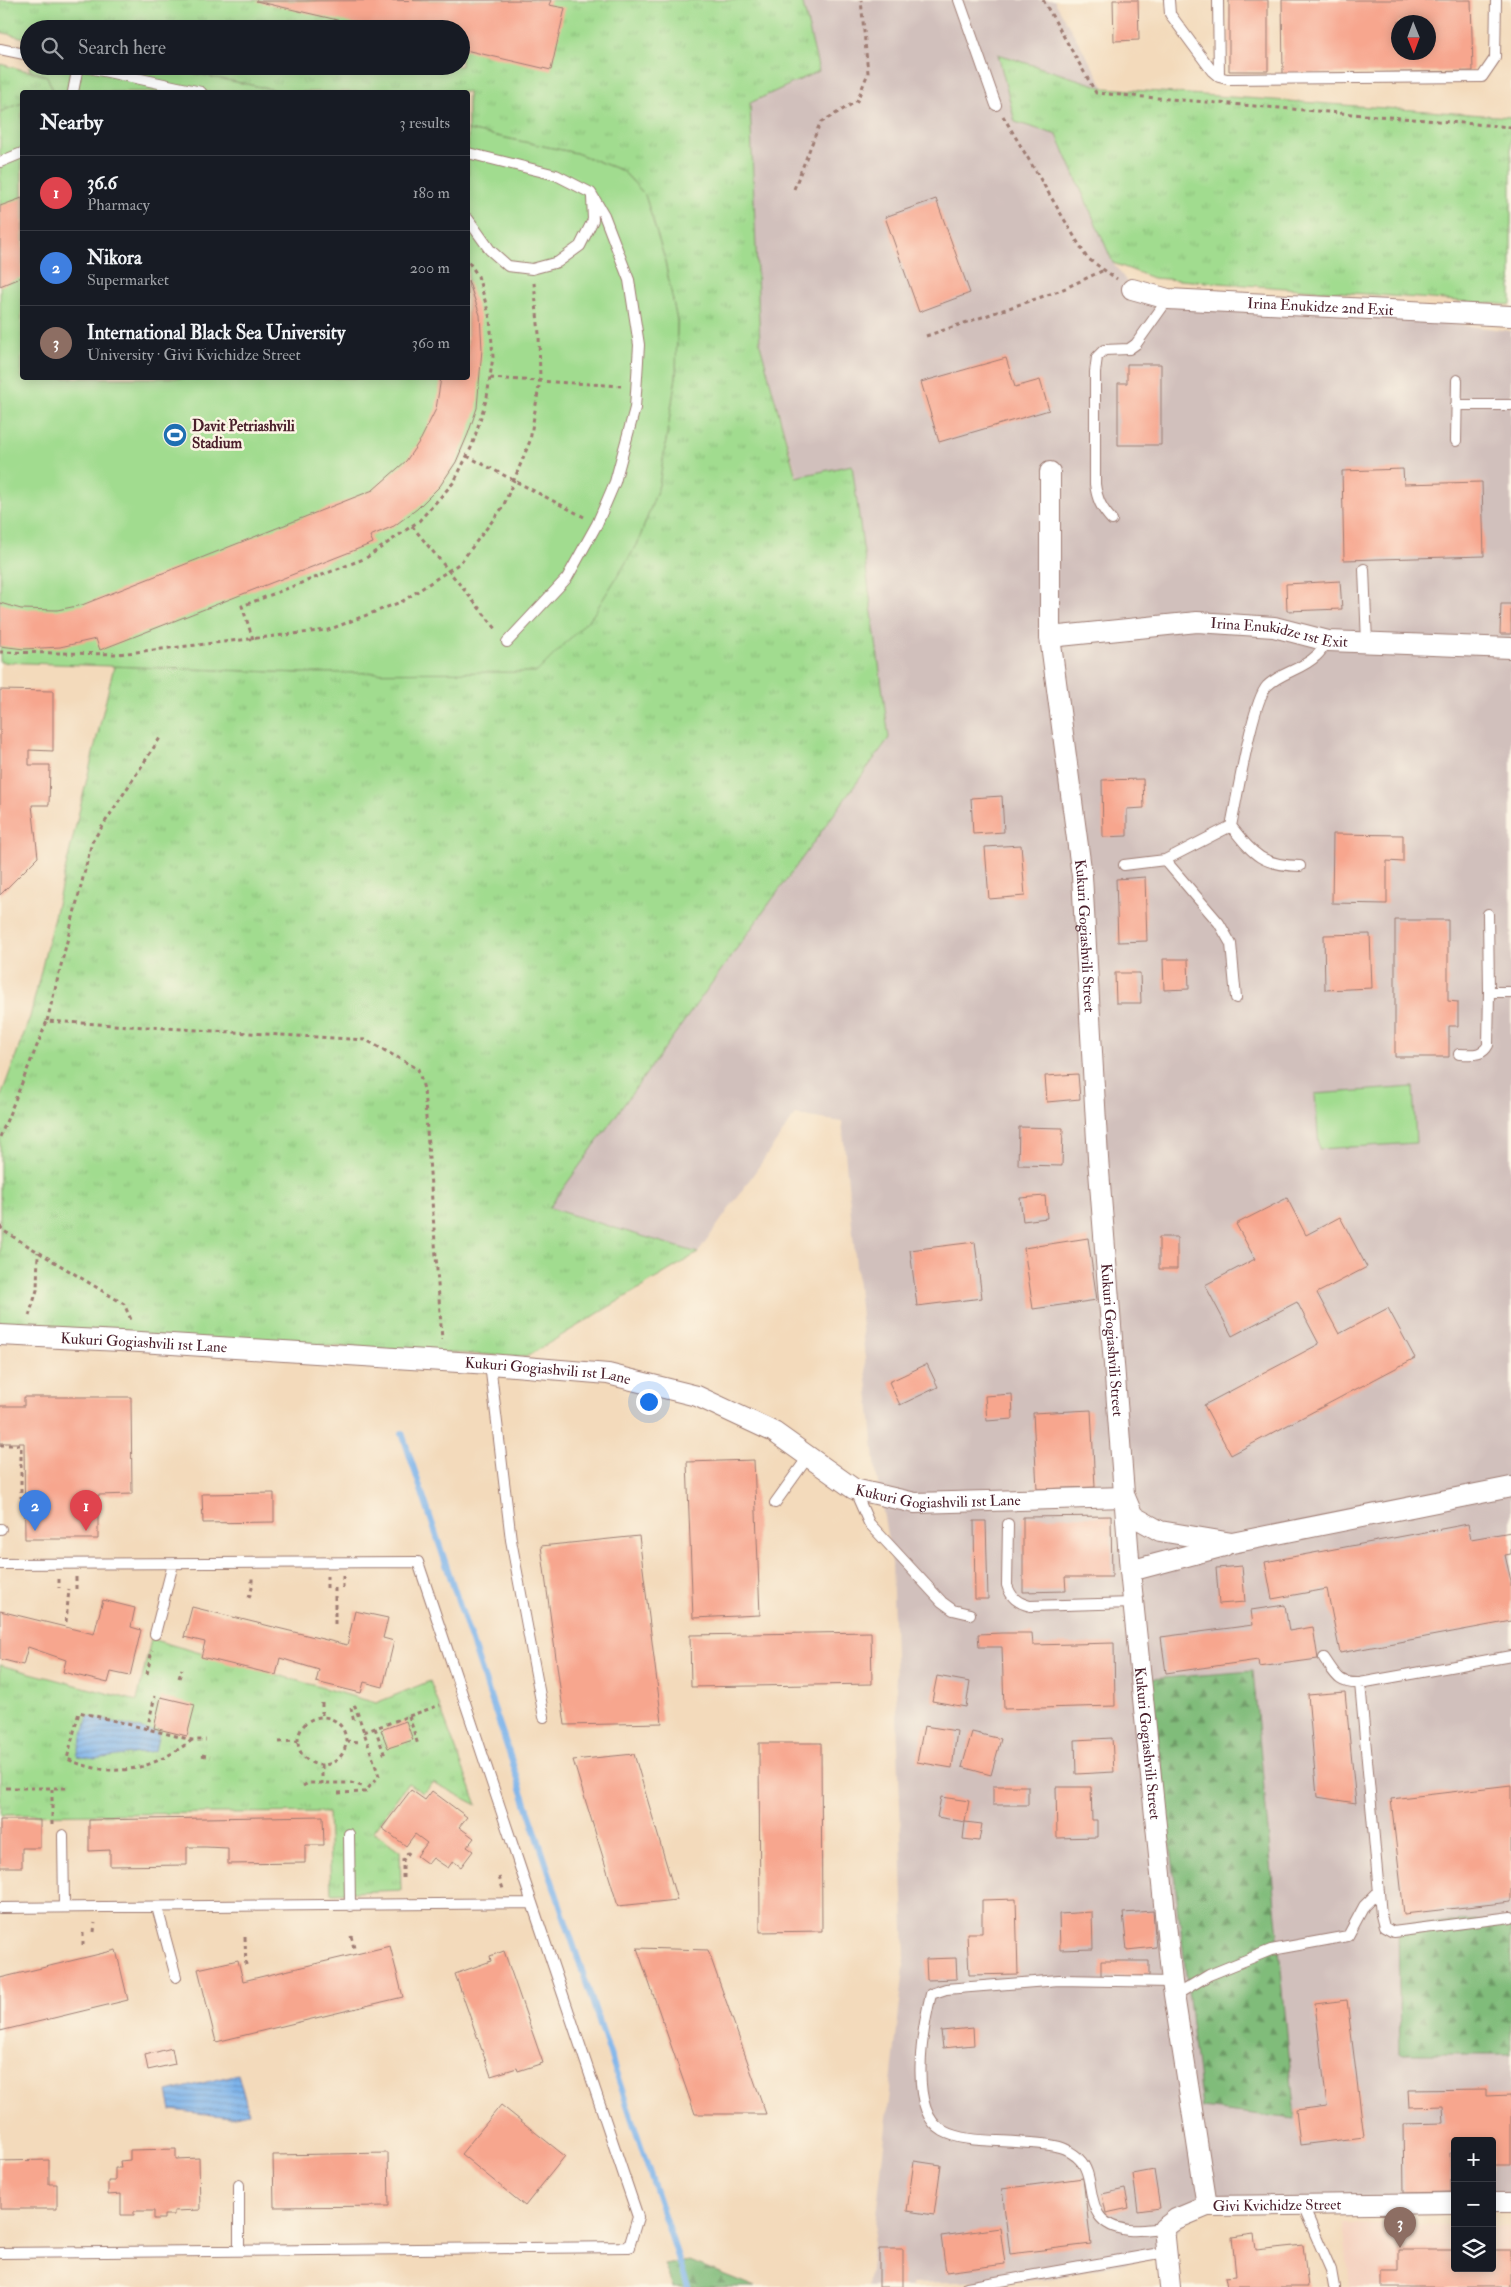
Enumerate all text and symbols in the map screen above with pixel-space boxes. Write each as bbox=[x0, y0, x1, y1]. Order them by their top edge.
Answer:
north arrow bbox=[1391, 15, 1436, 60]
search box bbox=[20, 20, 470, 75]
icon: search bbox=[38, 34, 66, 62]
text: Search here bbox=[78, 36, 166, 60]
text: Nearby bbox=[40, 109, 103, 136]
text: 3 results bbox=[399, 113, 450, 133]
text: 36.6 bbox=[87, 171, 117, 195]
text: 1 bbox=[53, 183, 59, 203]
text: 180 m bbox=[413, 183, 450, 203]
text: Pharmacy bbox=[87, 195, 150, 215]
text: Nikora bbox=[87, 246, 142, 270]
text: 2 bbox=[52, 258, 60, 278]
text: 200 m bbox=[410, 258, 450, 278]
text: Supermarket bbox=[87, 270, 169, 290]
street label: Irina Enukidze 2nd Exit bbox=[1247, 293, 1394, 320]
text: International Black Sea University bbox=[87, 321, 345, 345]
text: 3 bbox=[53, 333, 59, 353]
text: 360 m bbox=[412, 333, 450, 353]
text: University · Givi Kvichidze Street bbox=[87, 345, 301, 365]
place label: Davit Petriashvili Stadium bbox=[192, 417, 295, 453]
sports icon: Davit Petriashvili Stadium bbox=[162, 422, 188, 448]
street label: Irina Enukidze 1st Exit bbox=[1210, 613, 1348, 651]
street label: Kukuri Gogiashvili Street bbox=[1070, 858, 1099, 1013]
street label: Kukuri Gogiashvili Street bbox=[1097, 1263, 1128, 1417]
street label: Kukuri Gogiashvili 1st Lane bbox=[60, 1329, 228, 1357]
street label: Kukuri Gogiashvili 1st Lane bbox=[464, 1353, 633, 1389]
your location bbox=[636, 1389, 662, 1415]
street label: Kukuri Gogiashvili 1st Lane bbox=[853, 1480, 1021, 1513]
pin: 2 bbox=[19, 1490, 51, 1531]
pin: 1 bbox=[70, 1490, 102, 1531]
street label: Kukuri Gogiashvili Street bbox=[1130, 1666, 1165, 1821]
map controls bbox=[1451, 2137, 1496, 2272]
button: + bbox=[1451, 2137, 1496, 2182]
button: − bbox=[1451, 2182, 1496, 2227]
street label: Givi Kvichidze Street bbox=[1213, 2195, 1342, 2215]
pin: 3 bbox=[1384, 2207, 1416, 2248]
button: layers bbox=[1451, 2227, 1496, 2272]

